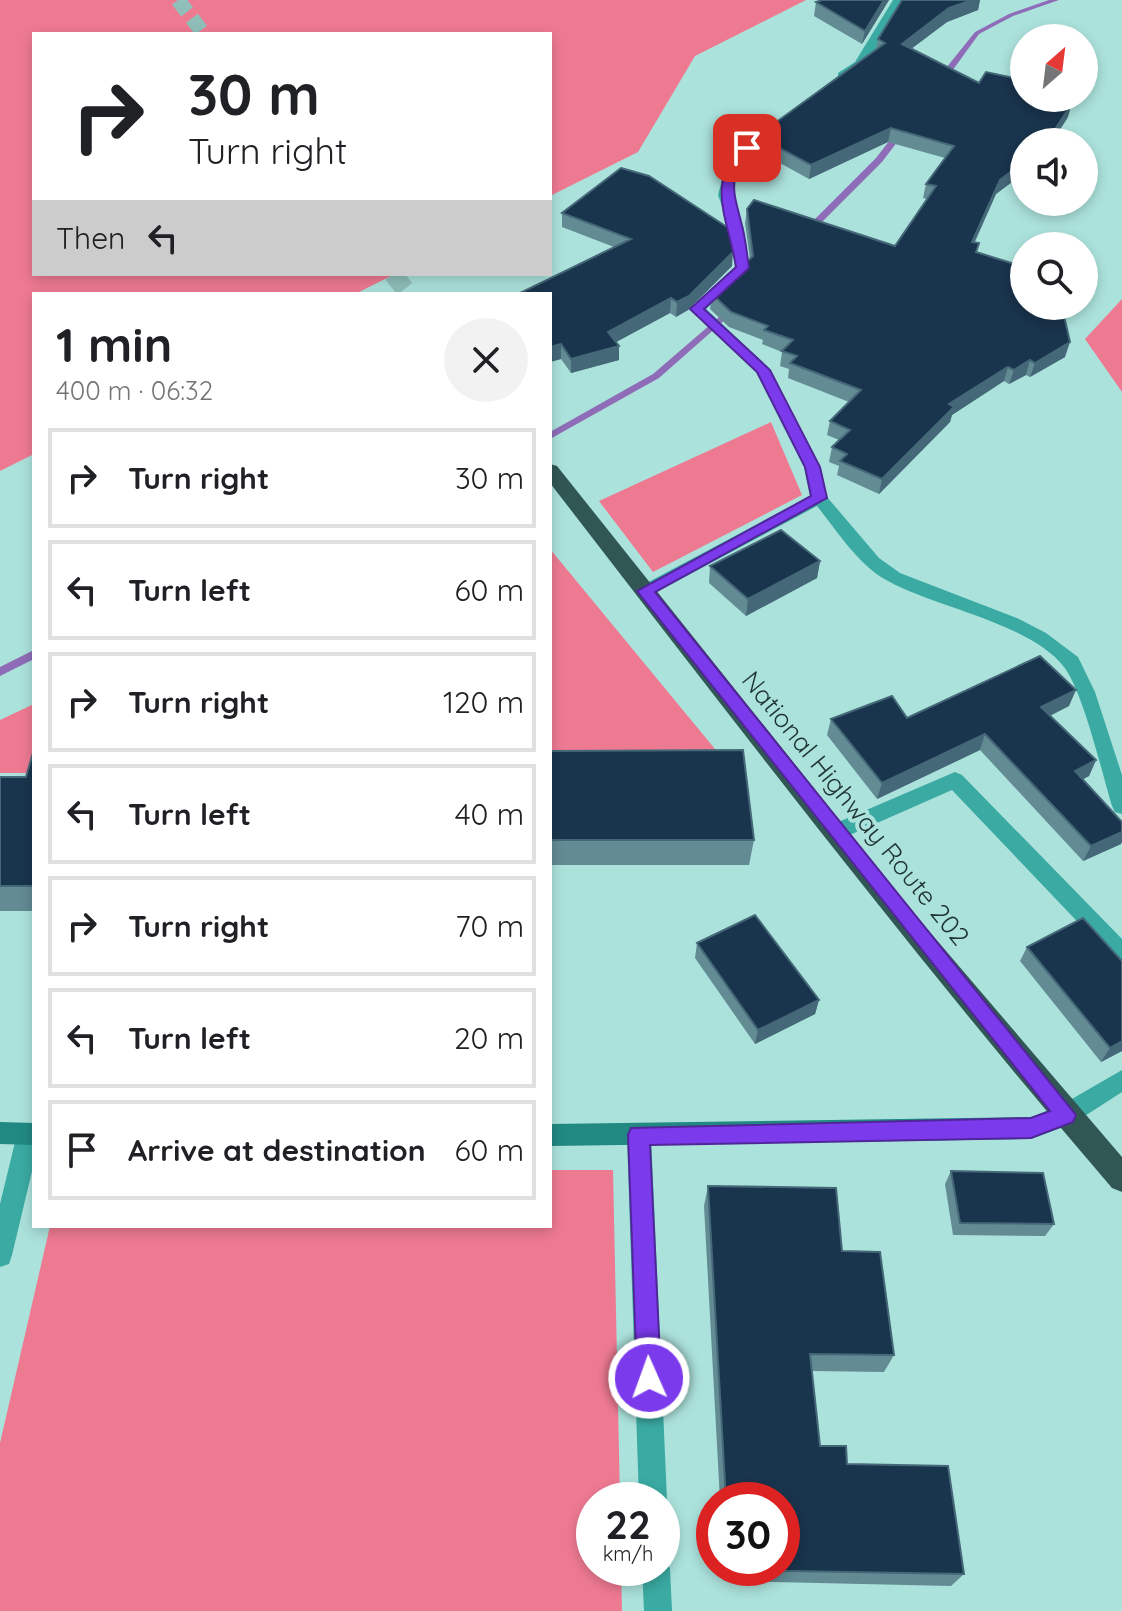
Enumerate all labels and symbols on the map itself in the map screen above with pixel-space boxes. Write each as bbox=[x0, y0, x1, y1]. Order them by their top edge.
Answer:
north arrow bbox=[1010, 24, 1098, 112]
pin bbox=[713, 114, 781, 182]
street label: National Highway Route 202 bbox=[735, 664, 977, 952]
position arrow bbox=[607, 1336, 691, 1420]
speed limit sign: 30 bbox=[696, 1482, 800, 1586]

